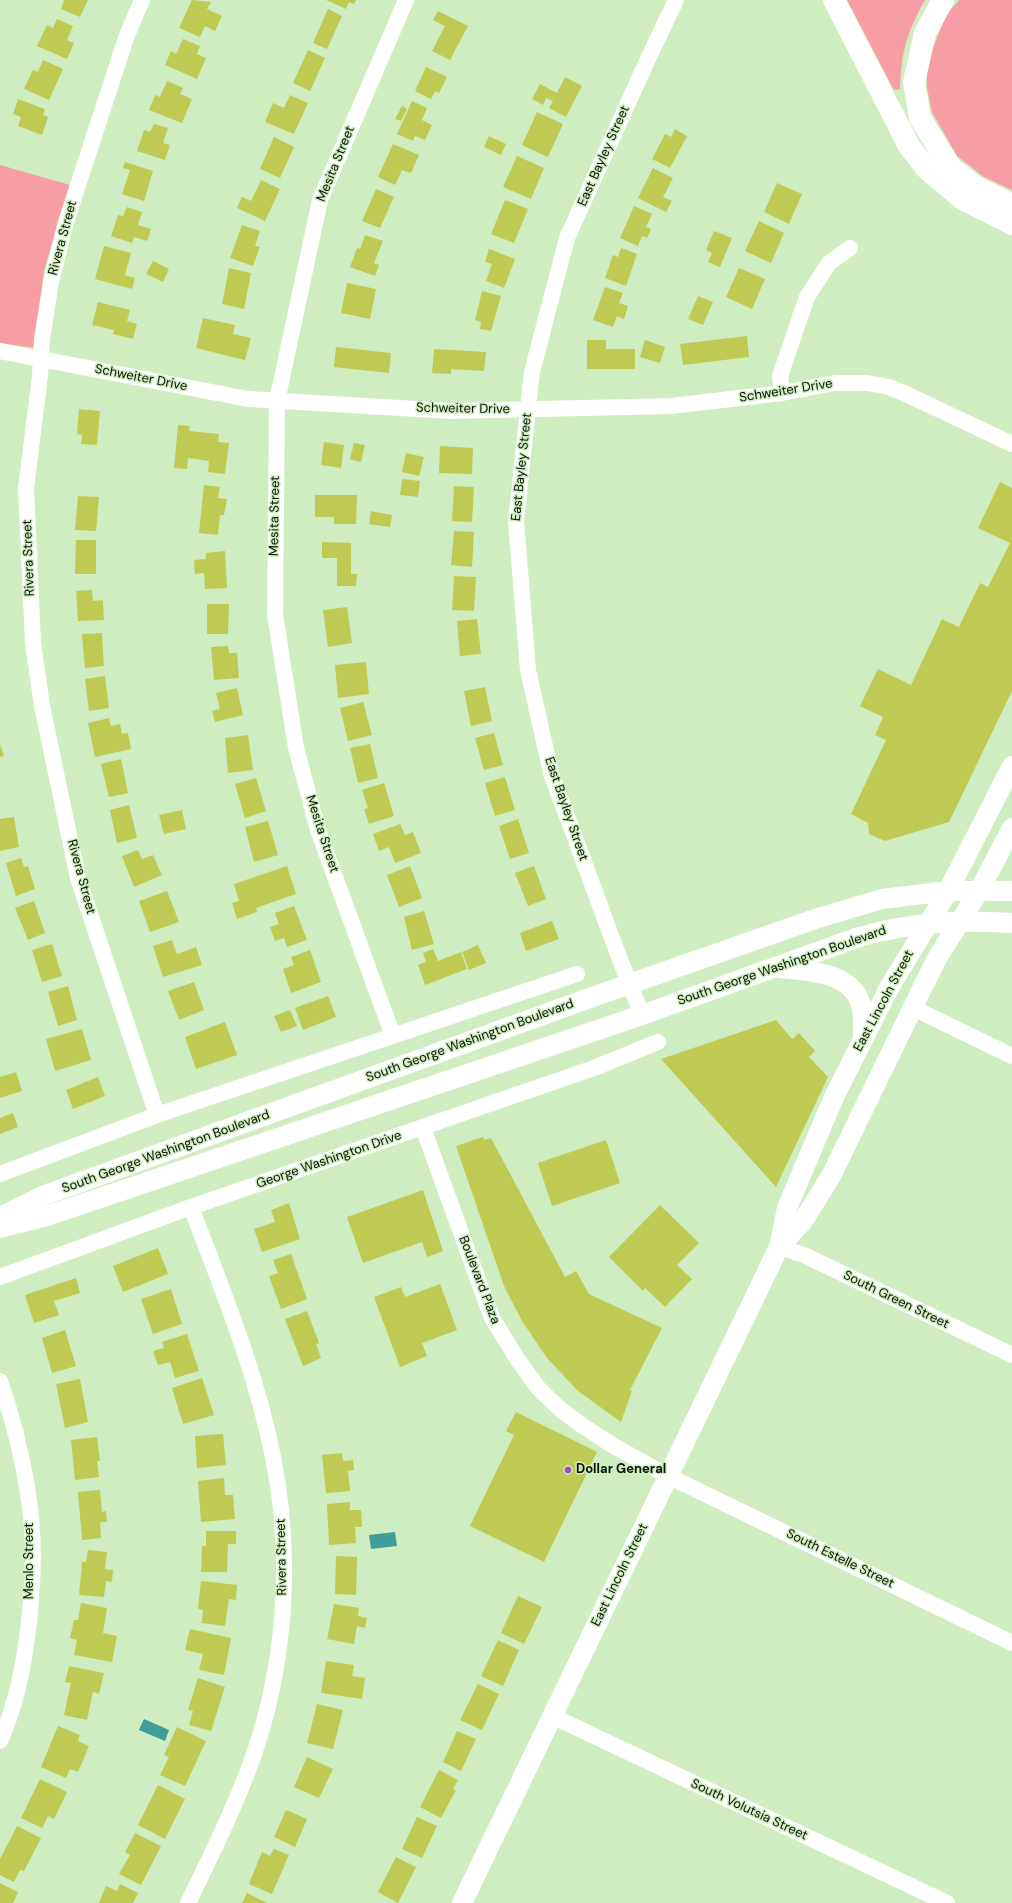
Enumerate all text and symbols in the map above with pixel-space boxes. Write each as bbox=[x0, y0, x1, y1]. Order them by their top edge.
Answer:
street label: East Bayley Street bbox=[575, 103, 633, 209]
street label: Mesita Street bbox=[314, 124, 358, 204]
street label: Rivera Street bbox=[46, 199, 80, 277]
street label: Schweiter Drive bbox=[93, 361, 189, 395]
street label: Schweiter Drive bbox=[738, 376, 834, 406]
street label: Schweiter Drive bbox=[416, 400, 510, 418]
street label: East Bayley Street bbox=[509, 412, 535, 522]
street label: Mesita Street bbox=[266, 476, 284, 556]
street label: Rivera Street bbox=[20, 519, 38, 597]
street label: East Bayley Street bbox=[541, 755, 591, 863]
street label: Mesita Street bbox=[302, 793, 342, 875]
street label: Rivera Street bbox=[64, 838, 98, 916]
street label: South George Washington Boulevard bbox=[676, 923, 888, 1009]
street label: East Lincoln Street bbox=[851, 948, 917, 1054]
street label: South George Washington Boulevard bbox=[364, 996, 576, 1086]
street label: South George Washington Boulevard bbox=[60, 1107, 272, 1197]
street label: George Washington Drive bbox=[254, 1128, 404, 1192]
street label: Boulevard Plaza bbox=[455, 1234, 503, 1326]
street label: South Green Street bbox=[841, 1268, 951, 1332]
place label: Dollar General bbox=[576, 1462, 666, 1478]
marker: Dollar General bbox=[563, 1465, 573, 1475]
street label: Rivera Street bbox=[274, 1518, 290, 1596]
street label: East Lincoln Street bbox=[588, 1521, 652, 1629]
street label: Menlo Street bbox=[22, 1523, 38, 1599]
street label: South Estelle Street bbox=[784, 1526, 896, 1592]
street label: South Volutsia Street bbox=[688, 1776, 810, 1844]

